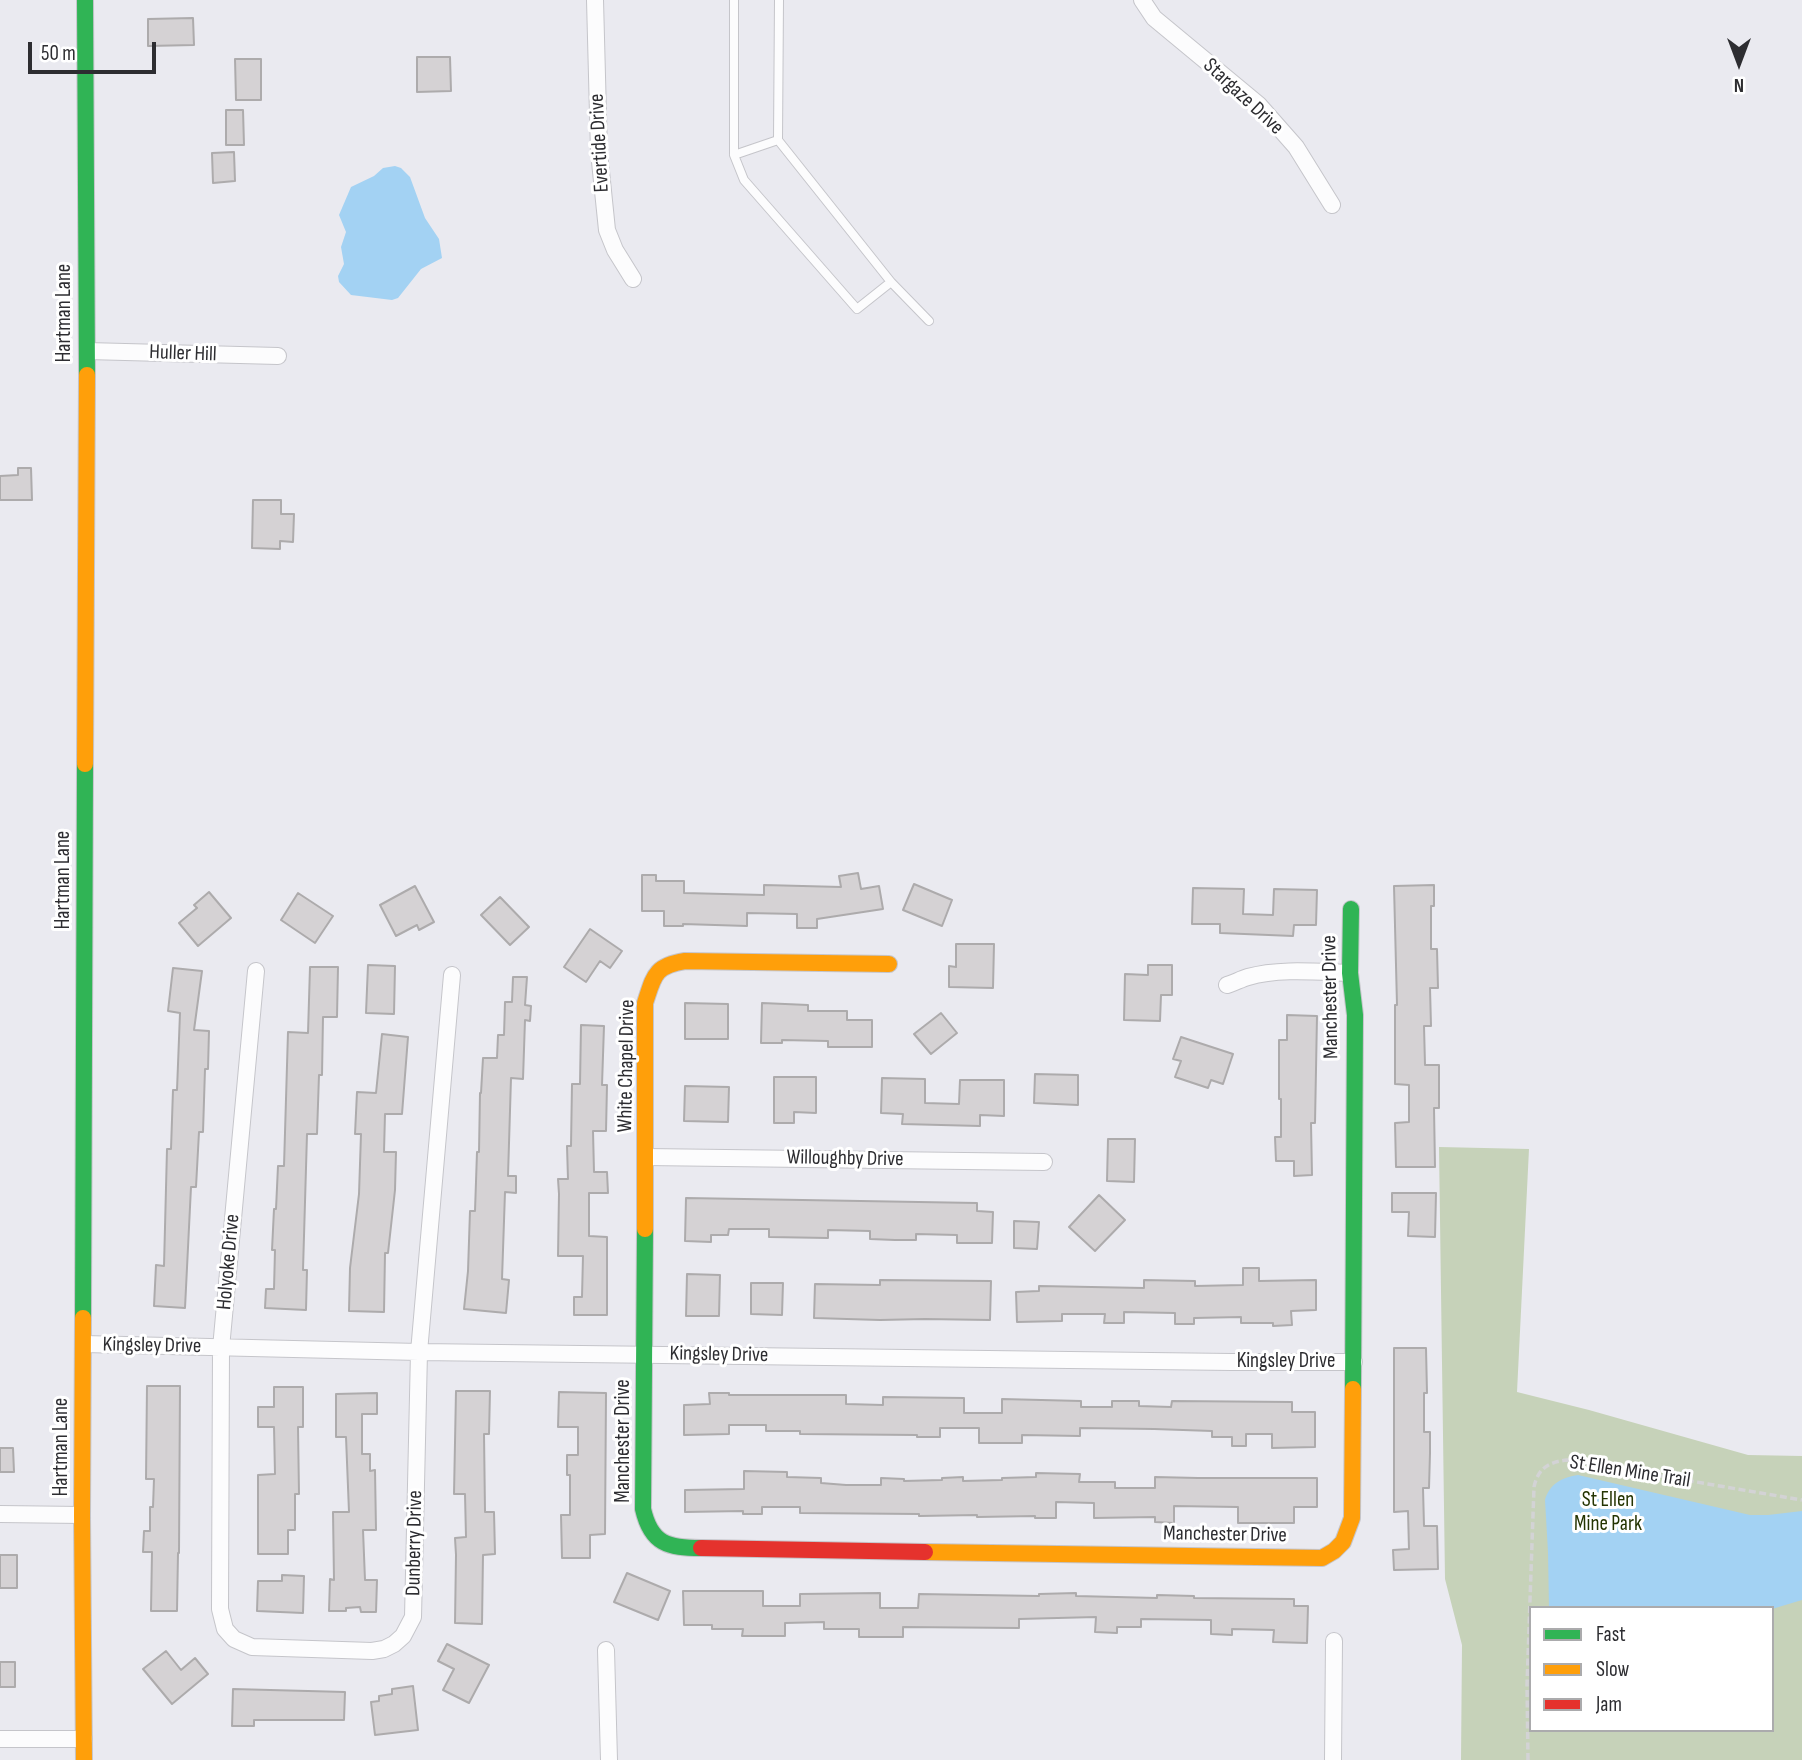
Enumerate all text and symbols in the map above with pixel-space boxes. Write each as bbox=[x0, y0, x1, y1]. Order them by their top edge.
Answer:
scale bar bbox=[32, 28, 159, 72]
north arrow bbox=[1704, 28, 1774, 98]
text: 50 m bbox=[41, 41, 76, 66]
street label: Stargaze Drive bbox=[1198, 53, 1288, 141]
text: N bbox=[1734, 73, 1744, 96]
street label: Evertide Drive bbox=[585, 93, 615, 193]
street label: Hartman Lane bbox=[52, 264, 78, 362]
street label: Huller Hill bbox=[149, 340, 217, 368]
street label: Hartman Lane bbox=[51, 831, 77, 929]
street label: Manchester Drive bbox=[1317, 935, 1345, 1059]
street label: White Chapel Drive bbox=[613, 999, 641, 1133]
street label: Willoughby Drive bbox=[786, 1145, 904, 1173]
street label: Holyoke Drive bbox=[212, 1213, 246, 1311]
street label: Kingsley Drive bbox=[102, 1333, 202, 1359]
street label: Kingsley Drive bbox=[669, 1342, 769, 1368]
street label: Kingsley Drive bbox=[1237, 1349, 1335, 1375]
street label: Manchester Drive bbox=[611, 1379, 637, 1503]
street label: Hartman Lane bbox=[49, 1398, 75, 1496]
street label: St Ellen Mine Trail bbox=[1568, 1450, 1692, 1494]
park label: St Ellen Mine Park bbox=[1574, 1488, 1642, 1538]
street label: Dunberry Drive bbox=[401, 1490, 429, 1596]
street label: Manchester Drive bbox=[1163, 1521, 1287, 1549]
legend bbox=[1529, 1606, 1774, 1732]
text: Fast bbox=[1596, 1622, 1626, 1647]
text: Slow bbox=[1596, 1657, 1629, 1682]
text: Jam bbox=[1596, 1692, 1622, 1717]

